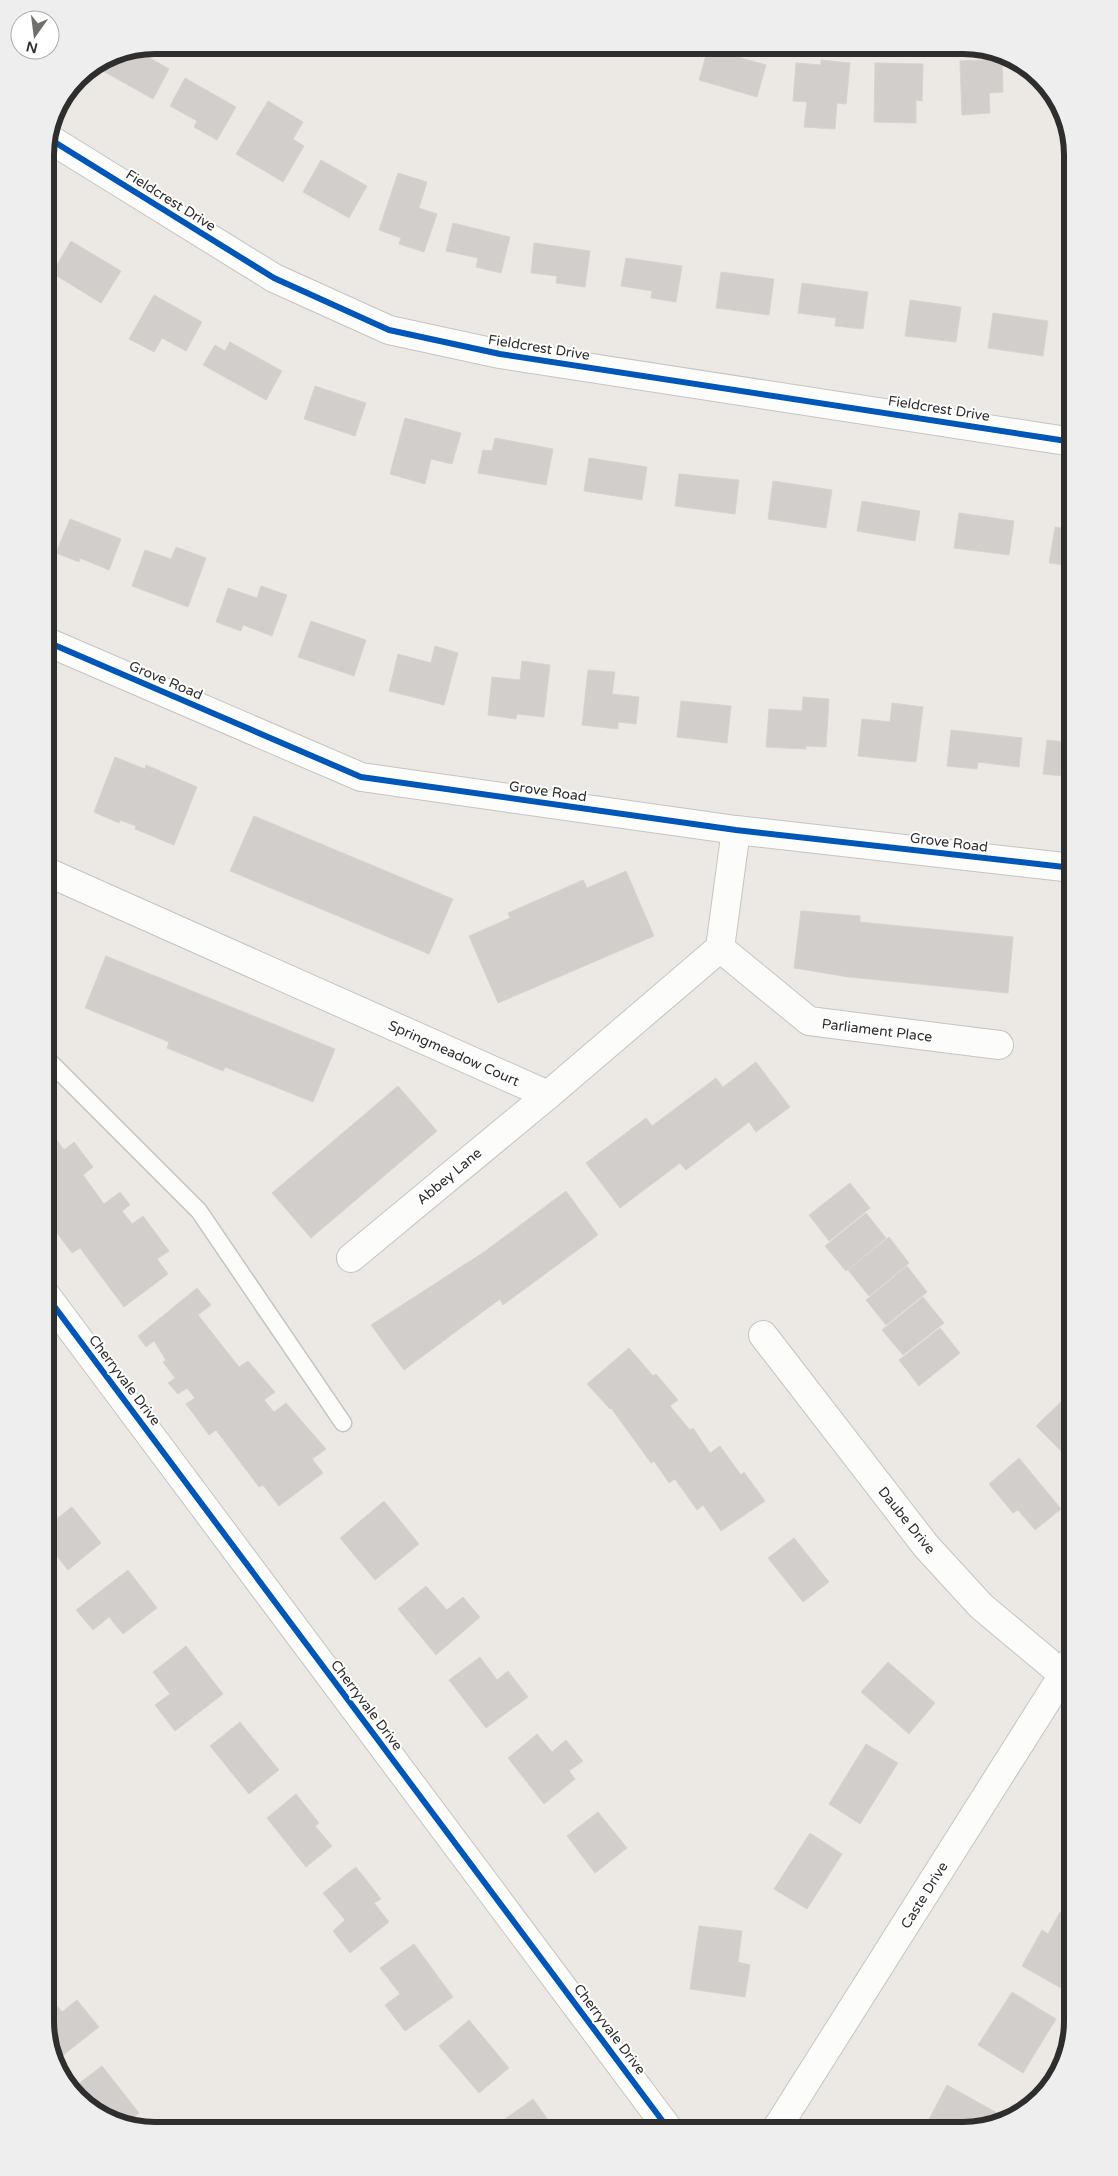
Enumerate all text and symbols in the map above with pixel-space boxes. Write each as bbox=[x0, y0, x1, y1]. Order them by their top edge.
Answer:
north arrow bbox=[10, 10, 60, 60]
text: N bbox=[24, 38, 39, 57]
street label: Fieldcrest Drive bbox=[123, 166, 219, 235]
street label: Fieldcrest Drive bbox=[487, 331, 591, 364]
street label: Fieldcrest Drive bbox=[887, 392, 991, 425]
street label: Grove Road bbox=[126, 657, 205, 704]
street label: Grove Road bbox=[508, 778, 588, 805]
street label: Grove Road bbox=[909, 829, 989, 856]
street label: Parliament Place bbox=[821, 1015, 933, 1046]
street label: Springmeadow Court bbox=[386, 1017, 522, 1090]
street label: Abbey Lane bbox=[413, 1144, 485, 1208]
street label: Cherryvale Drive bbox=[85, 1332, 164, 1429]
street label: Daube Drive bbox=[874, 1483, 939, 1557]
street label: Cherryvale Drive bbox=[327, 1657, 406, 1754]
street label: Caste Drive bbox=[897, 1859, 952, 1932]
street label: Cherryvale Drive bbox=[570, 1981, 649, 2078]

